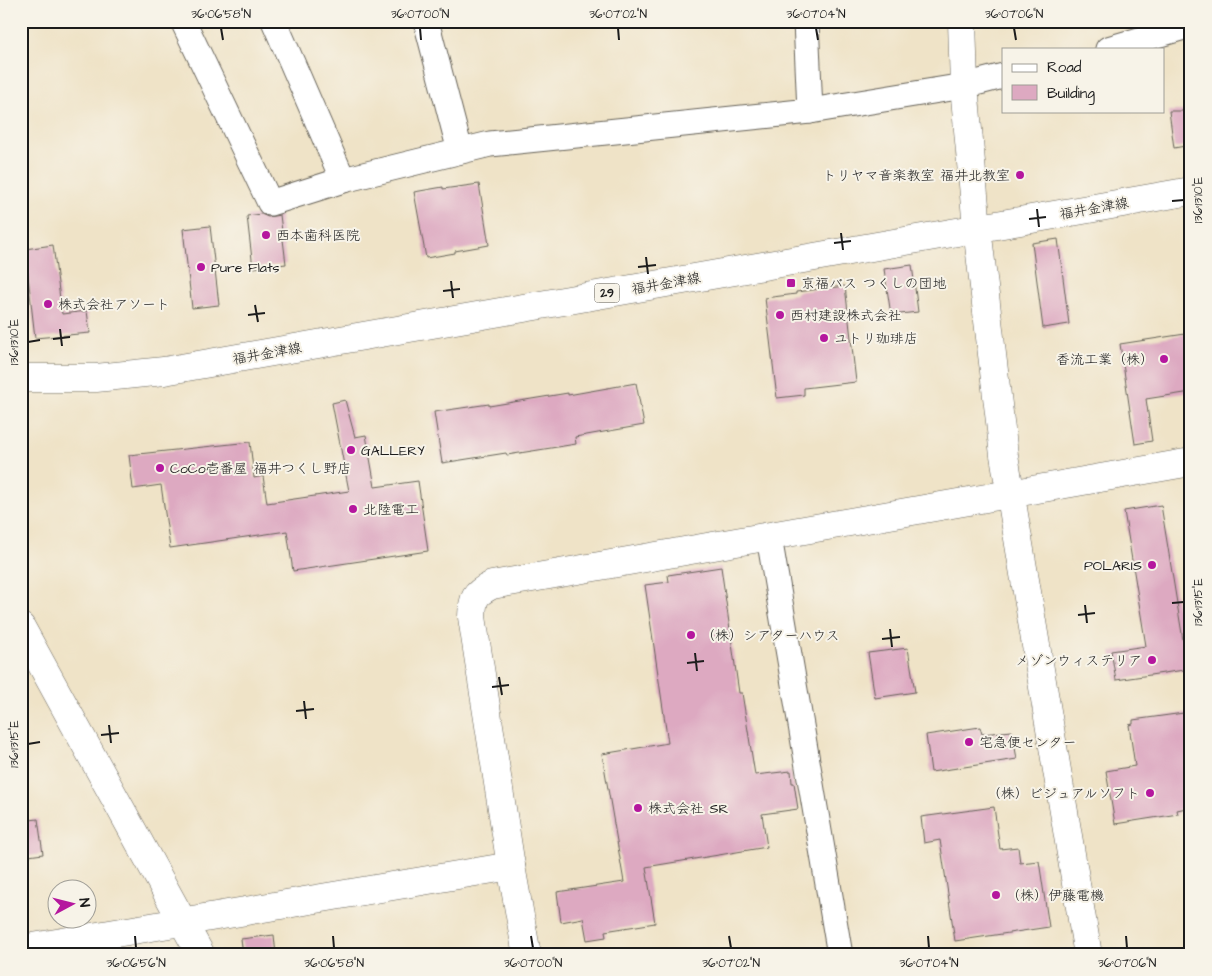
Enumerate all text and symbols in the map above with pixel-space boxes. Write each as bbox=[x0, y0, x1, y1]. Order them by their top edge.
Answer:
text: 36°06'58"N bbox=[191, 6, 251, 23]
text: 36°07'00"N bbox=[391, 6, 450, 23]
text: 36°07'02"N bbox=[589, 6, 647, 23]
text: 36°07'04"N bbox=[786, 6, 846, 23]
text: 36°07'06"N bbox=[985, 6, 1044, 23]
legend bbox=[1002, 48, 1164, 112]
text: Road bbox=[1047, 57, 1082, 78]
text: Building bbox=[1047, 83, 1095, 105]
place label: トリヤマ音楽教室 福井北教室 bbox=[822, 166, 1010, 186]
marker: トリヤマ音楽教室 福井北教室 bbox=[1014, 169, 1026, 181]
text: 136°13'10"E bbox=[1190, 177, 1207, 223]
street label: 福井金津線 bbox=[1058, 193, 1130, 225]
place label: 西本歯科医院 bbox=[276, 226, 360, 246]
marker: 西本歯科医院 bbox=[260, 229, 272, 241]
place label: Pure Flats bbox=[211, 258, 280, 278]
marker: Pure Flats bbox=[195, 261, 207, 273]
street label: 福井金津線 bbox=[630, 268, 702, 300]
place label: 京福バス つくしの団地 bbox=[801, 274, 947, 294]
marker: 京福バス つくしの団地 bbox=[785, 277, 797, 289]
road number: 29 bbox=[594, 284, 620, 302]
place label: 株式会社アソート bbox=[58, 295, 170, 315]
marker: 株式会社アソート bbox=[42, 298, 54, 310]
place label: 西村建設株式会社 bbox=[790, 306, 902, 326]
marker: 西村建設株式会社 bbox=[774, 309, 786, 321]
text: 136°13'10"E bbox=[6, 319, 23, 365]
place label: ユトリ珈琲店 bbox=[834, 329, 918, 349]
marker: ユトリ珈琲店 bbox=[818, 332, 830, 344]
street label: 福井金津線 bbox=[231, 338, 303, 370]
place label: 香流工業（株） bbox=[1056, 350, 1154, 370]
marker: 香流工業（株） bbox=[1158, 353, 1170, 365]
place label: GALLERY bbox=[361, 441, 425, 461]
marker: GALLERY bbox=[345, 444, 357, 456]
place label: CoCo壱番屋 福井つくし野店 bbox=[170, 459, 351, 479]
marker: CoCo壱番屋 福井つくし野店 bbox=[154, 462, 166, 474]
place label: 北陸電工 bbox=[363, 500, 419, 520]
marker: 北陸電工 bbox=[347, 503, 359, 515]
place label: POLARIS bbox=[1084, 556, 1142, 576]
marker: POLARIS bbox=[1146, 559, 1158, 571]
text: 136°13'15"E bbox=[1190, 578, 1207, 626]
place label: （株）シアターハウス bbox=[701, 626, 840, 646]
marker: （株）シアターハウス bbox=[685, 629, 697, 641]
place label: メゾンウィステリア bbox=[1015, 651, 1142, 671]
marker: メゾンウィステリア bbox=[1146, 654, 1158, 666]
text: 136°13'15"E bbox=[6, 720, 23, 768]
place label: 宅急便センター bbox=[979, 733, 1076, 753]
marker: 宅急便センター bbox=[963, 736, 975, 748]
place label: （株）ビジュアルソフト bbox=[987, 784, 1140, 804]
marker: （株）ビジュアルソフト bbox=[1144, 787, 1156, 799]
place label: 株式会社 SR bbox=[648, 799, 729, 819]
marker: 株式会社 SR bbox=[632, 802, 644, 814]
north arrow bbox=[48, 878, 98, 928]
place label: （株）伊藤電機 bbox=[1006, 886, 1104, 906]
marker: （株）伊藤電機 bbox=[990, 889, 1002, 901]
text: N bbox=[73, 897, 94, 908]
text: 36°06'56"N bbox=[106, 955, 166, 972]
text: 36°06'58"N bbox=[304, 955, 364, 972]
text: 36°07'00"N bbox=[504, 955, 563, 972]
text: 36°07'02"N bbox=[702, 955, 760, 972]
text: 36°07'04"N bbox=[899, 955, 959, 972]
text: 36°07'06"N bbox=[1098, 955, 1157, 972]

